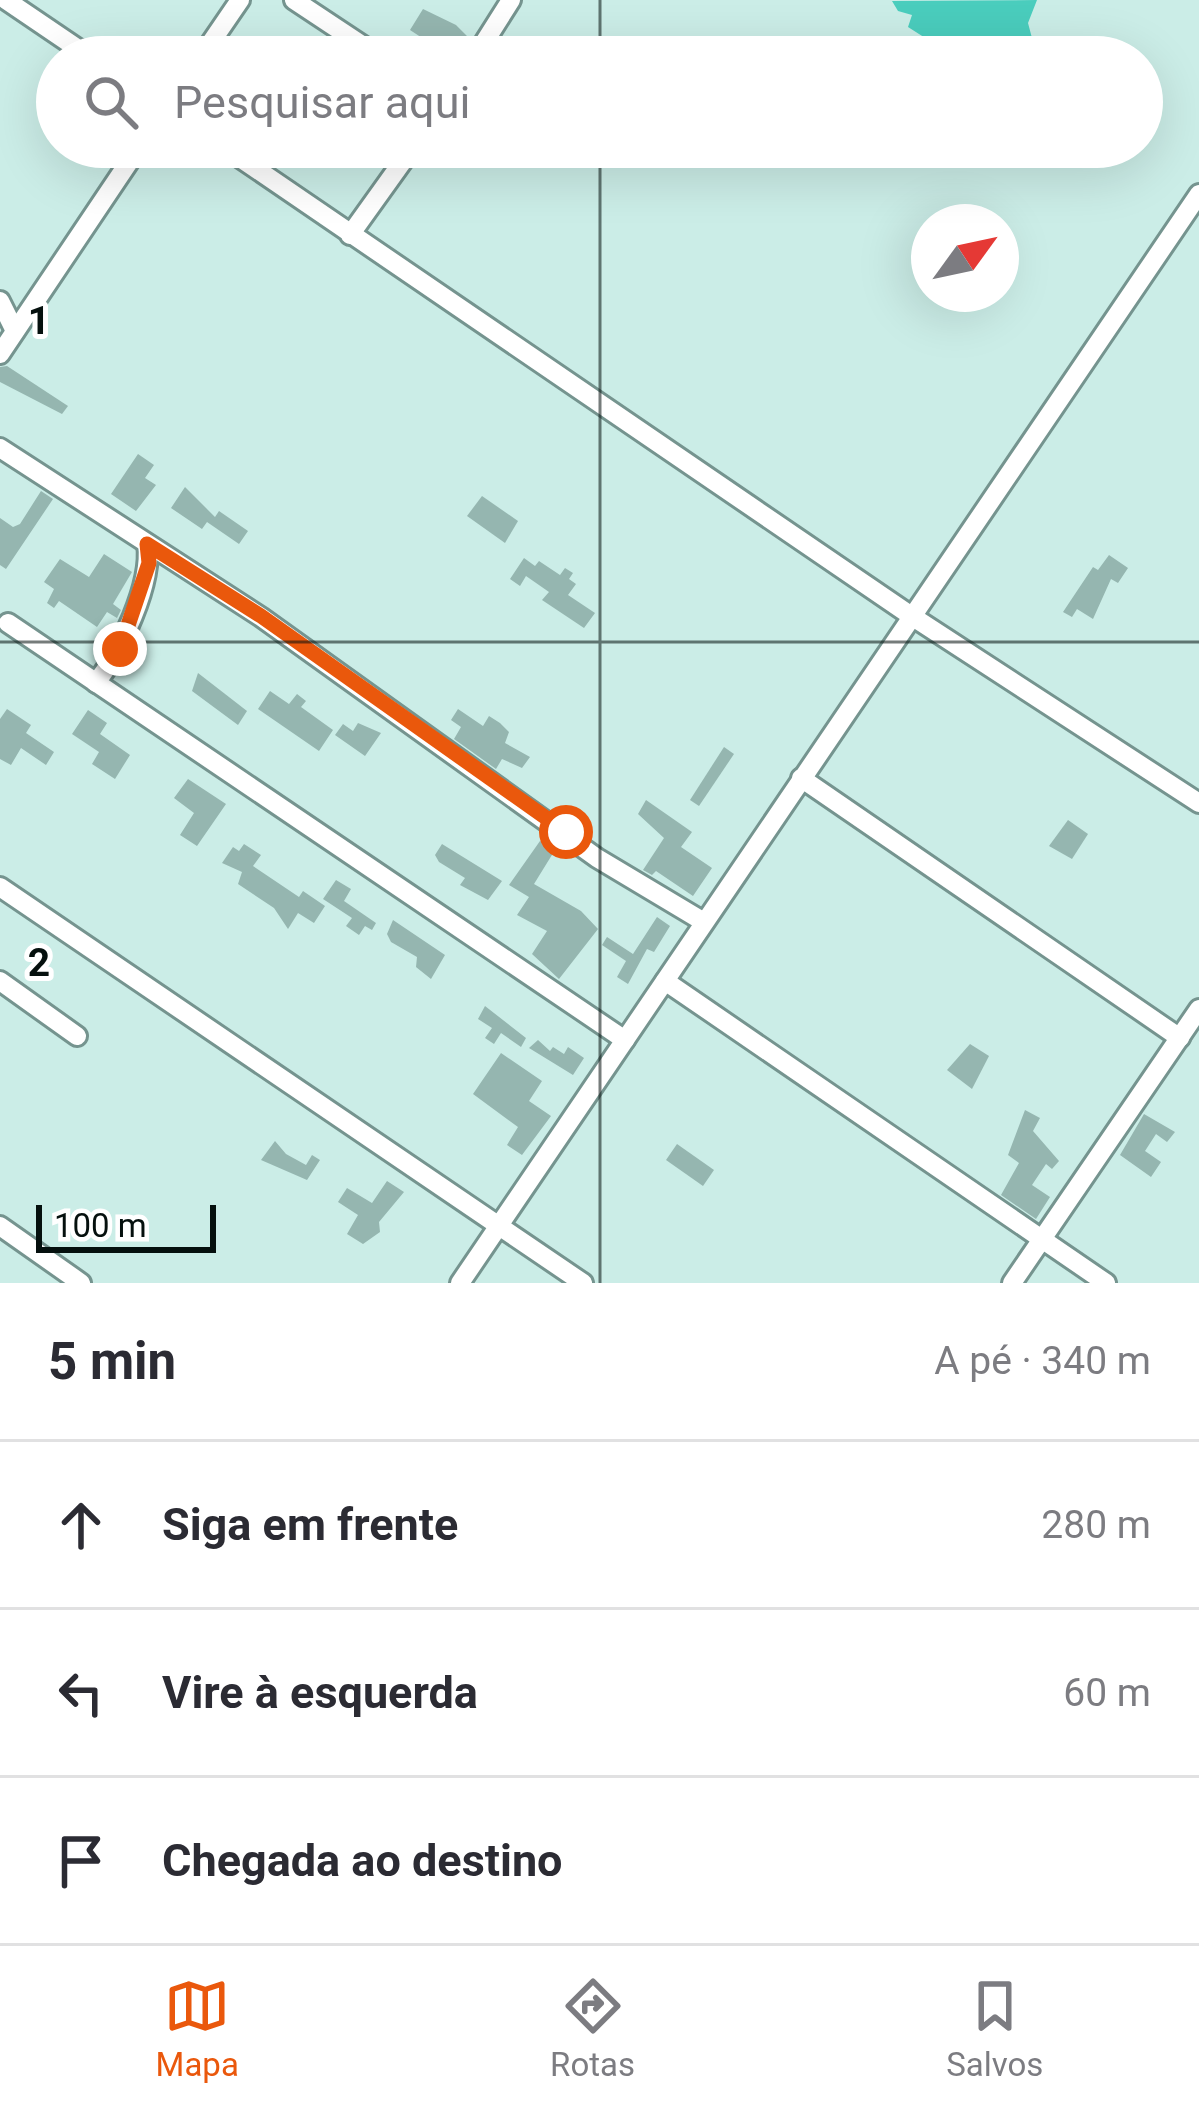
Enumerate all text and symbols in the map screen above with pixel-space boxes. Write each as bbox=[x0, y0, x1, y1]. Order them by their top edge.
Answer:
search box bbox=[36, 36, 1163, 168]
icon: search bbox=[78, 69, 144, 135]
text: Pesquisar aqui bbox=[174, 76, 470, 129]
north arrow bbox=[911, 204, 1019, 312]
text: 1 bbox=[28, 298, 50, 344]
route end bbox=[93, 622, 147, 676]
route start bbox=[539, 805, 593, 859]
text: 2 bbox=[28, 940, 50, 986]
scale bar bbox=[36, 1199, 216, 1252]
text: 100 m bbox=[54, 1206, 147, 1245]
text: 5 min bbox=[48, 1332, 176, 1391]
text: A pé · 340 m bbox=[934, 1338, 1151, 1384]
icon: ahead bbox=[48, 1492, 114, 1558]
text: Siga em frente bbox=[162, 1498, 458, 1551]
text: 280 m bbox=[1041, 1502, 1151, 1548]
icon: left bbox=[48, 1660, 114, 1726]
text: Vire à esquerda bbox=[162, 1666, 478, 1719]
text: 60 m bbox=[1063, 1670, 1151, 1716]
icon: arrive bbox=[48, 1828, 114, 1894]
text: Chegada ao destino bbox=[162, 1834, 563, 1887]
tab: Mapa bbox=[156, 1973, 239, 2084]
tab: Rotas bbox=[550, 1973, 635, 2084]
tab: Salvos bbox=[946, 1973, 1043, 2084]

